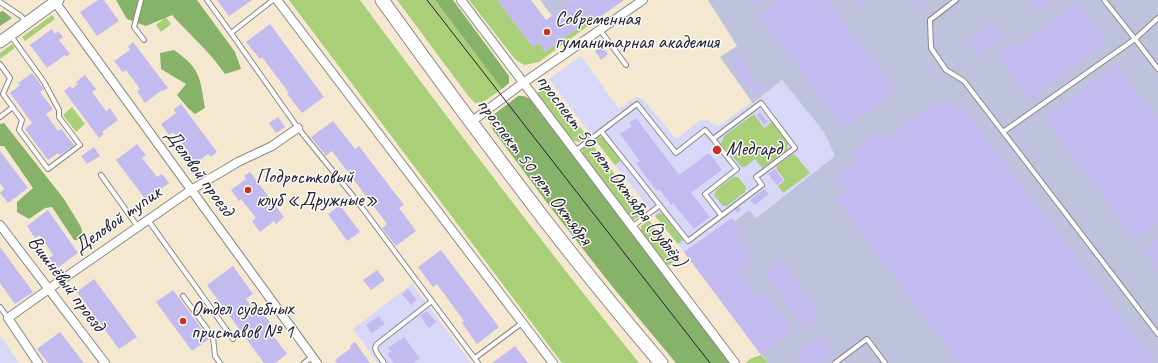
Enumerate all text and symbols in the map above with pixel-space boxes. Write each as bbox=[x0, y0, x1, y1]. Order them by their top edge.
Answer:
place label: Современная гуманитарная академия bbox=[555, 8, 719, 55]
marker: Современная гуманитарная академия bbox=[542, 27, 552, 37]
street label: проспект 50 лет Октября (дублёр) bbox=[531, 70, 691, 272]
street label: проспект 50 лет Октября bbox=[471, 94, 597, 250]
street label: Деловой проезд bbox=[159, 125, 239, 221]
place label: Медгард bbox=[726, 138, 782, 162]
marker: Медгард bbox=[711, 144, 723, 156]
place label: Подростковый клуб «Дружные» bbox=[256, 166, 378, 213]
street label: Деловой тупик bbox=[69, 181, 167, 259]
marker: Подростковый клуб «Дружные» bbox=[243, 185, 253, 195]
street label: Вишнёвый проезд bbox=[22, 231, 110, 337]
place label: Отдел судебных приставов № 1 bbox=[191, 298, 293, 345]
marker: Отдел судебных приставов № 1 bbox=[178, 316, 188, 326]

